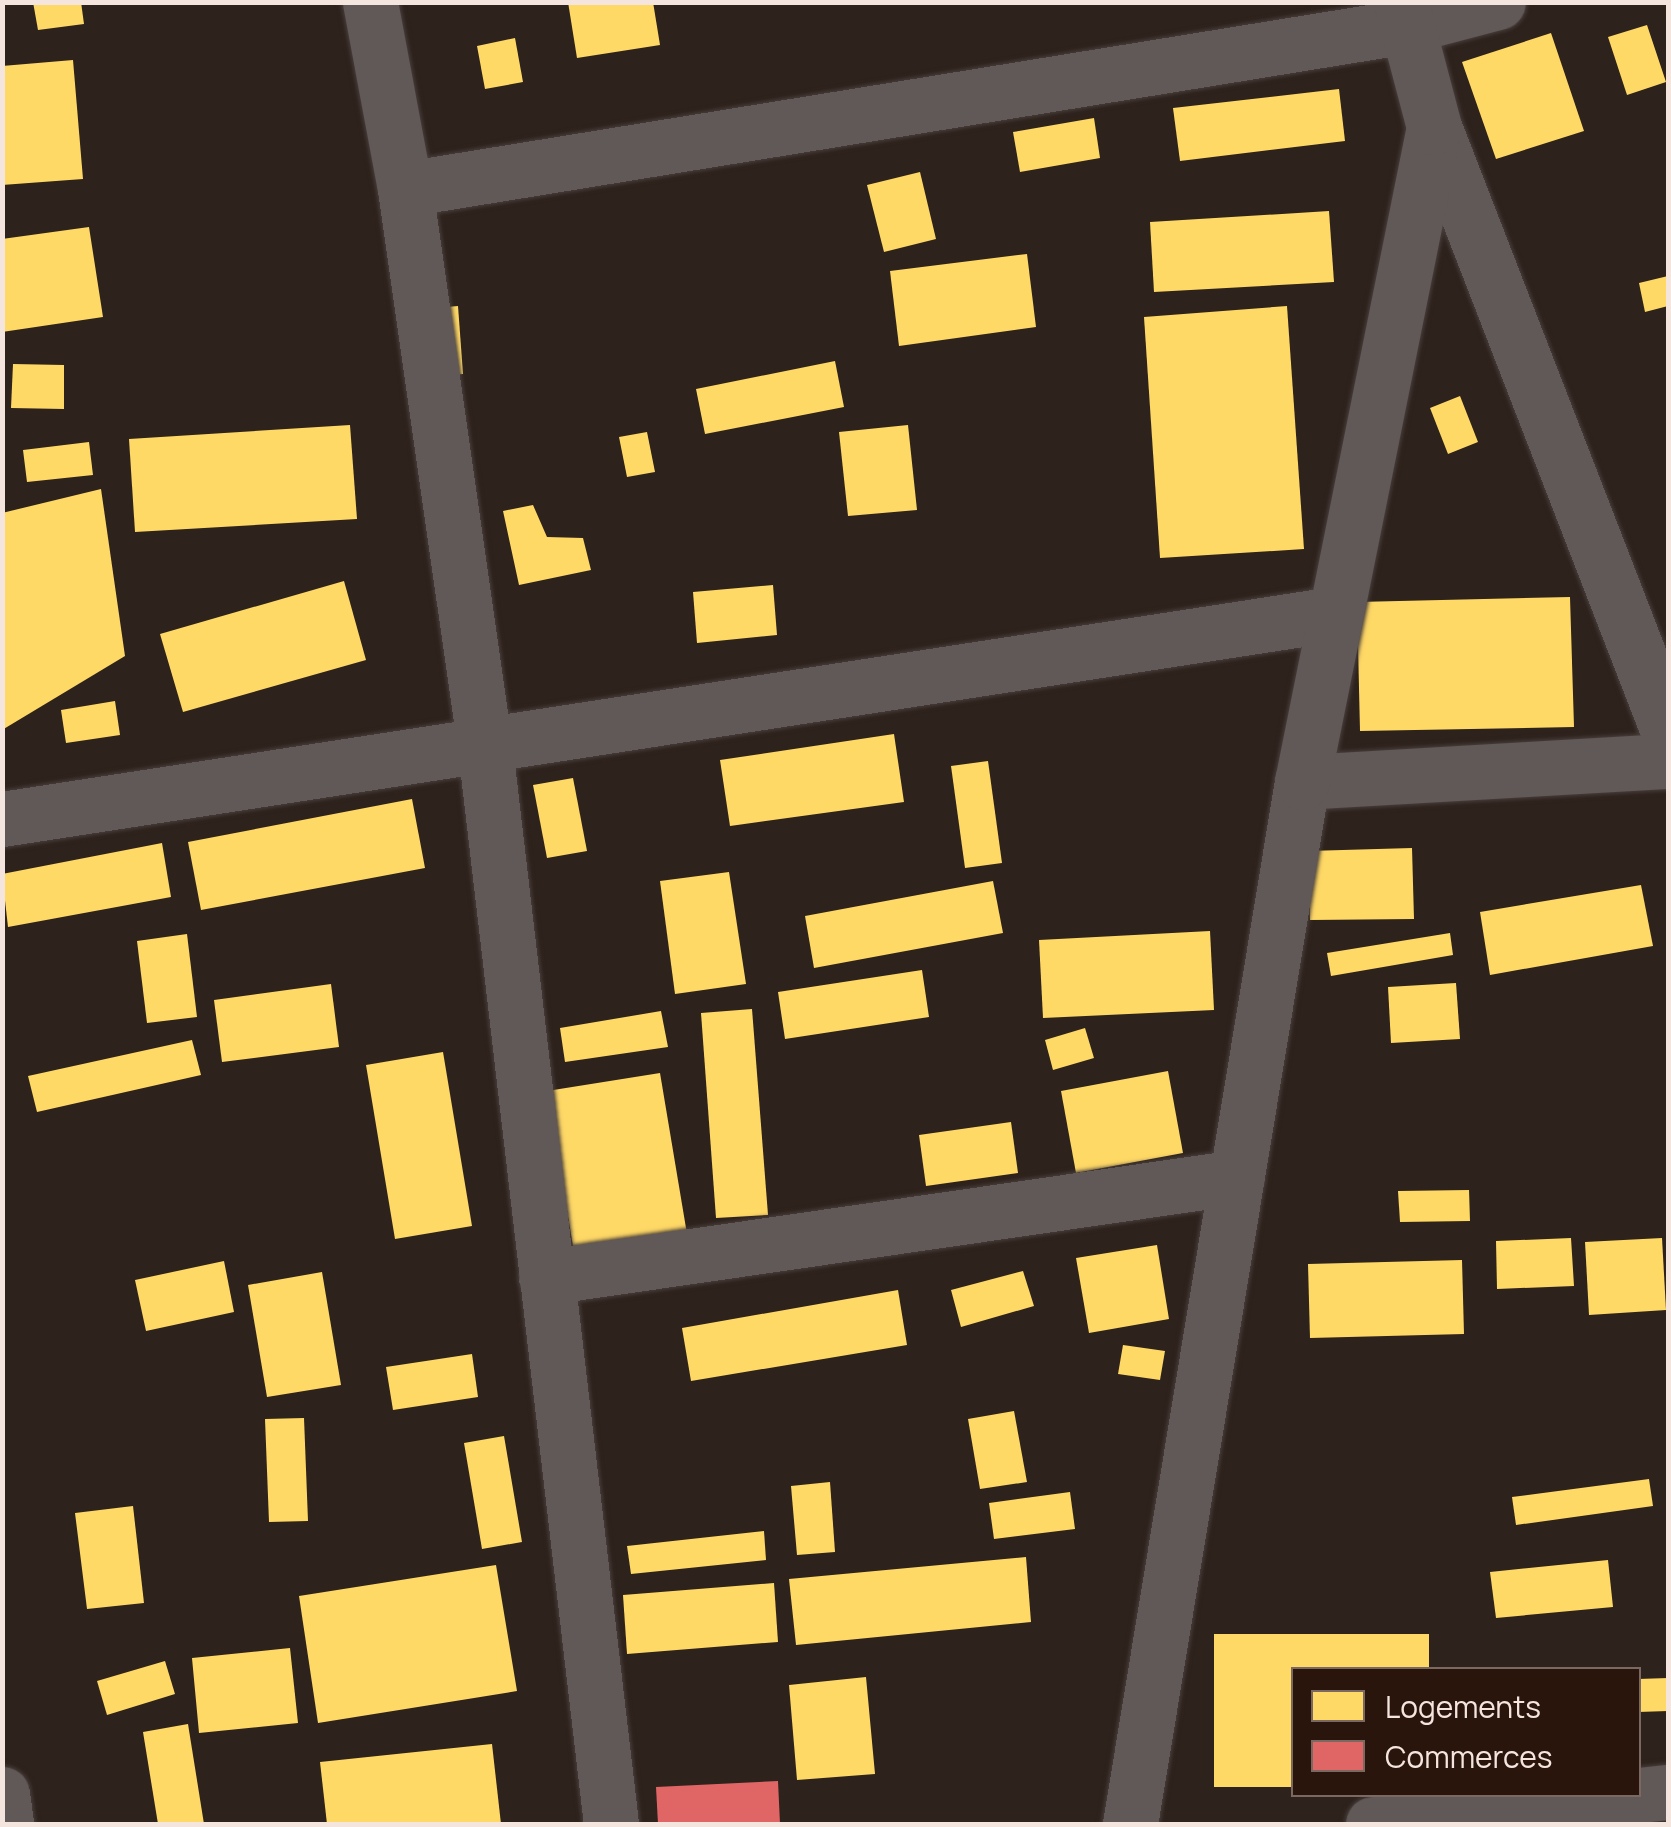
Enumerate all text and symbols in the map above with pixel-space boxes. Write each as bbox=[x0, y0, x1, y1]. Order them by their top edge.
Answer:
legend bbox=[1291, 1667, 1641, 1797]
text: Logements bbox=[1385, 1686, 1541, 1727]
text: Commerces bbox=[1385, 1736, 1552, 1777]

